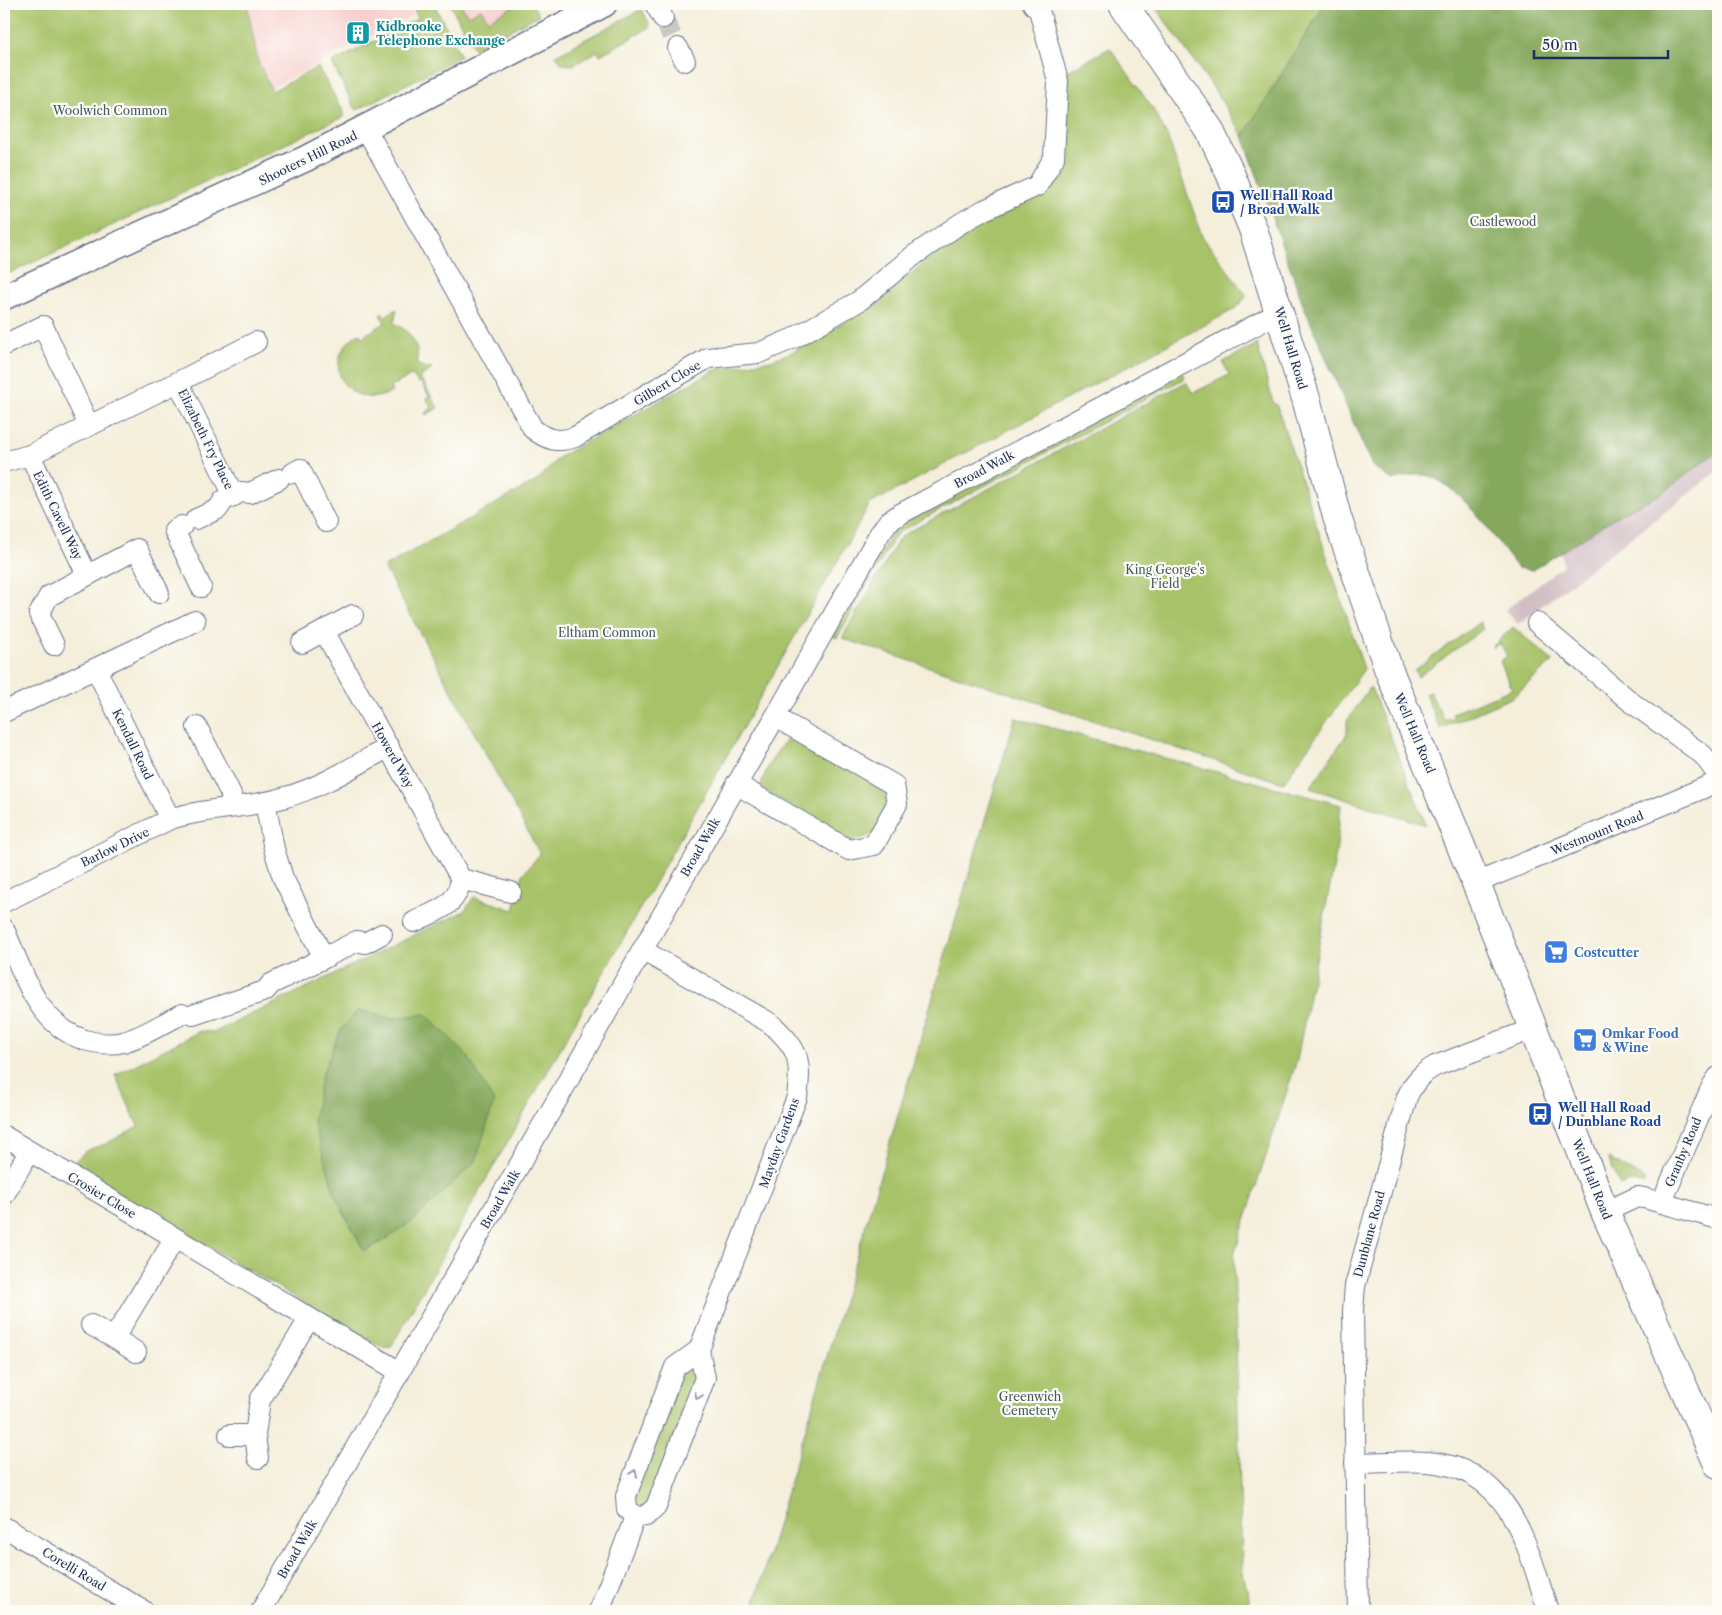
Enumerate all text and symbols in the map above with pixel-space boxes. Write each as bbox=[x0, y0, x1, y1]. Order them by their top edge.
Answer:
place label: Kidbrooke Telephone Exchange bbox=[376, 19, 505, 48]
building icon: Kidbrooke Telephone Exchange bbox=[345, 20, 371, 46]
scale bar bbox=[1534, 28, 1668, 60]
text: 50 m bbox=[1542, 35, 1578, 54]
park label: Woolwich Common bbox=[52, 103, 168, 118]
street label: Shooters Hill Road bbox=[256, 127, 360, 188]
place label: Well Hall Road / Broad Walk bbox=[1239, 188, 1333, 217]
bus stop icon: Well Hall Road / Broad Walk bbox=[1210, 189, 1236, 215]
park label: Castlewood bbox=[1470, 214, 1537, 229]
street label: Well Hall Road bbox=[1271, 304, 1311, 392]
street label: Gilbert Close bbox=[631, 357, 703, 409]
street label: Elizabeth Fry Place bbox=[175, 386, 237, 492]
street label: Broad Walk bbox=[951, 446, 1018, 491]
street label: Edith Cavell Way bbox=[30, 468, 86, 562]
park label: King George's Field bbox=[1125, 562, 1205, 591]
park label: Eltham Common bbox=[558, 625, 657, 640]
street label: Well Hall Road bbox=[1391, 690, 1439, 776]
street label: Kendall Road bbox=[109, 706, 157, 782]
street label: Howerd Way bbox=[369, 719, 417, 791]
street label: Westmount Road bbox=[1547, 807, 1646, 859]
street label: Broad Walk bbox=[677, 814, 723, 879]
street label: Barlow Drive bbox=[78, 824, 152, 870]
supermarket icon: Costcutter bbox=[1543, 939, 1569, 965]
place label: Costcutter bbox=[1574, 945, 1639, 960]
place label: Omkar Food & Wine bbox=[1602, 1026, 1679, 1055]
supermarket icon: Omkar Food & Wine bbox=[1572, 1027, 1598, 1053]
street label: Mayday Gardens bbox=[756, 1096, 802, 1190]
place label: Well Hall Road / Dunblane Road bbox=[1557, 1100, 1661, 1129]
bus stop icon: Well Hall Road / Dunblane Road bbox=[1527, 1101, 1553, 1127]
street label: Granby Road bbox=[1662, 1114, 1705, 1189]
street label: Well Hall Road bbox=[1569, 1136, 1615, 1222]
street label: Broad Walk bbox=[477, 1166, 523, 1231]
street label: Crosier Close bbox=[65, 1169, 139, 1221]
street label: Dunblane Road bbox=[1350, 1188, 1388, 1279]
park label: Greenwich Cemetery bbox=[999, 1389, 1062, 1418]
one-way arrow bbox=[694, 1392, 704, 1400]
one-way arrow bbox=[628, 1469, 639, 1478]
street label: Broad Walk bbox=[274, 1516, 320, 1581]
street label: Corelli Road bbox=[39, 1544, 109, 1594]

